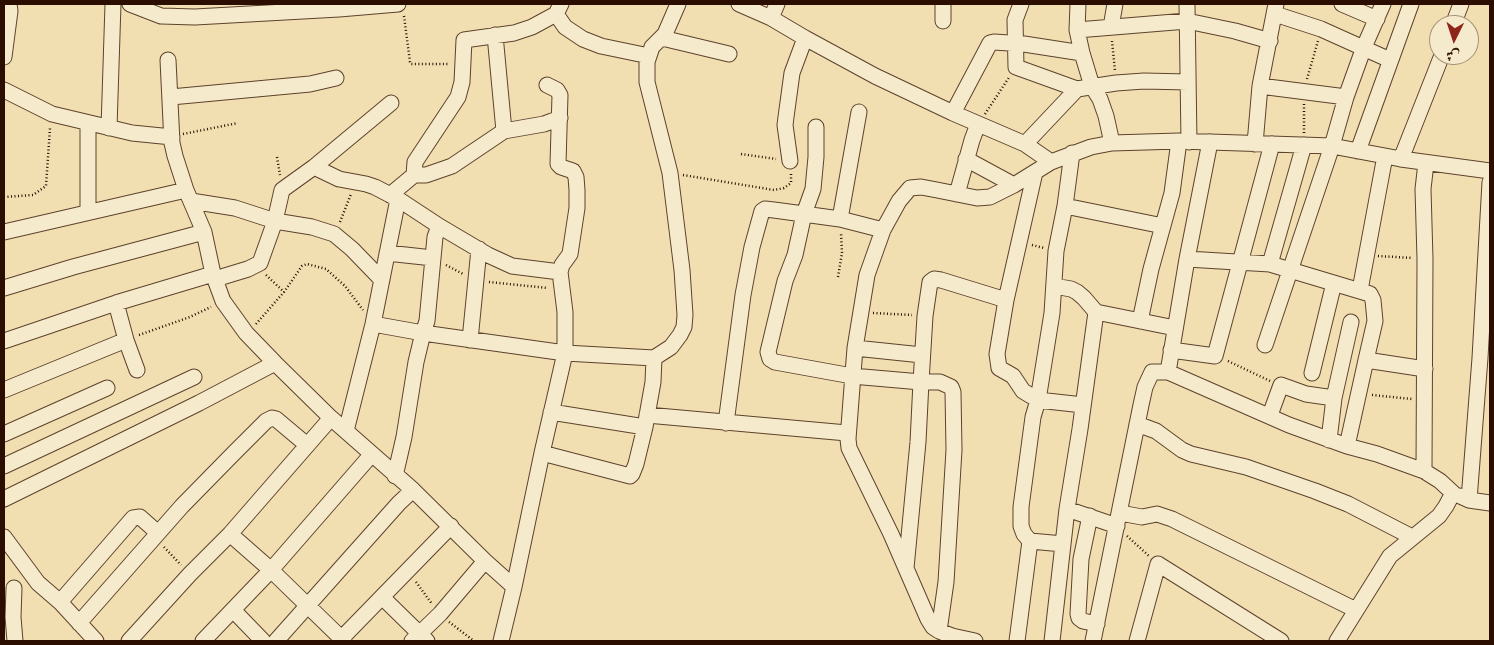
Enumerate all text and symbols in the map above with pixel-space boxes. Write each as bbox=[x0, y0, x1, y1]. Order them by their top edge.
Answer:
north arrow bbox=[1429, 15, 1479, 65]
text: ش bbox=[1445, 44, 1461, 64]

